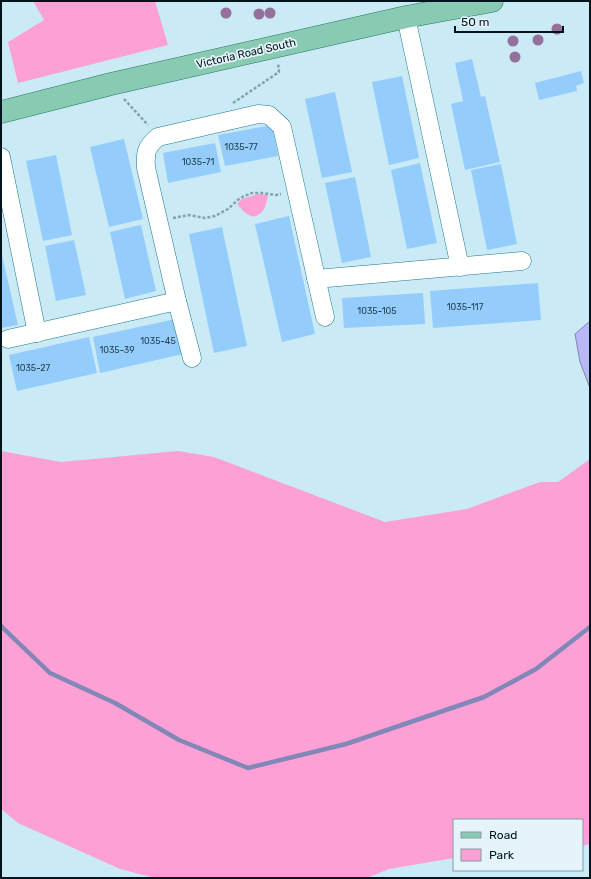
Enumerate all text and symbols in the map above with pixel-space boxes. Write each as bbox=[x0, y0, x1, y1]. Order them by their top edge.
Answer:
scale bar bbox=[455, 8, 563, 34]
text: 50 m bbox=[461, 15, 489, 29]
street label: Victoria Road South bbox=[195, 36, 297, 71]
house number: 1035-77 bbox=[224, 142, 258, 152]
house number: 1035-71 bbox=[182, 157, 214, 167]
house number: 1035-117 bbox=[447, 302, 484, 312]
house number: 1035-105 bbox=[357, 306, 397, 316]
house number: 1035-45 bbox=[140, 336, 176, 346]
house number: 1035-39 bbox=[99, 345, 135, 355]
house number: 1035-27 bbox=[16, 363, 50, 373]
legend bbox=[453, 819, 583, 871]
text: Road bbox=[489, 828, 517, 842]
text: Park bbox=[489, 848, 515, 862]

